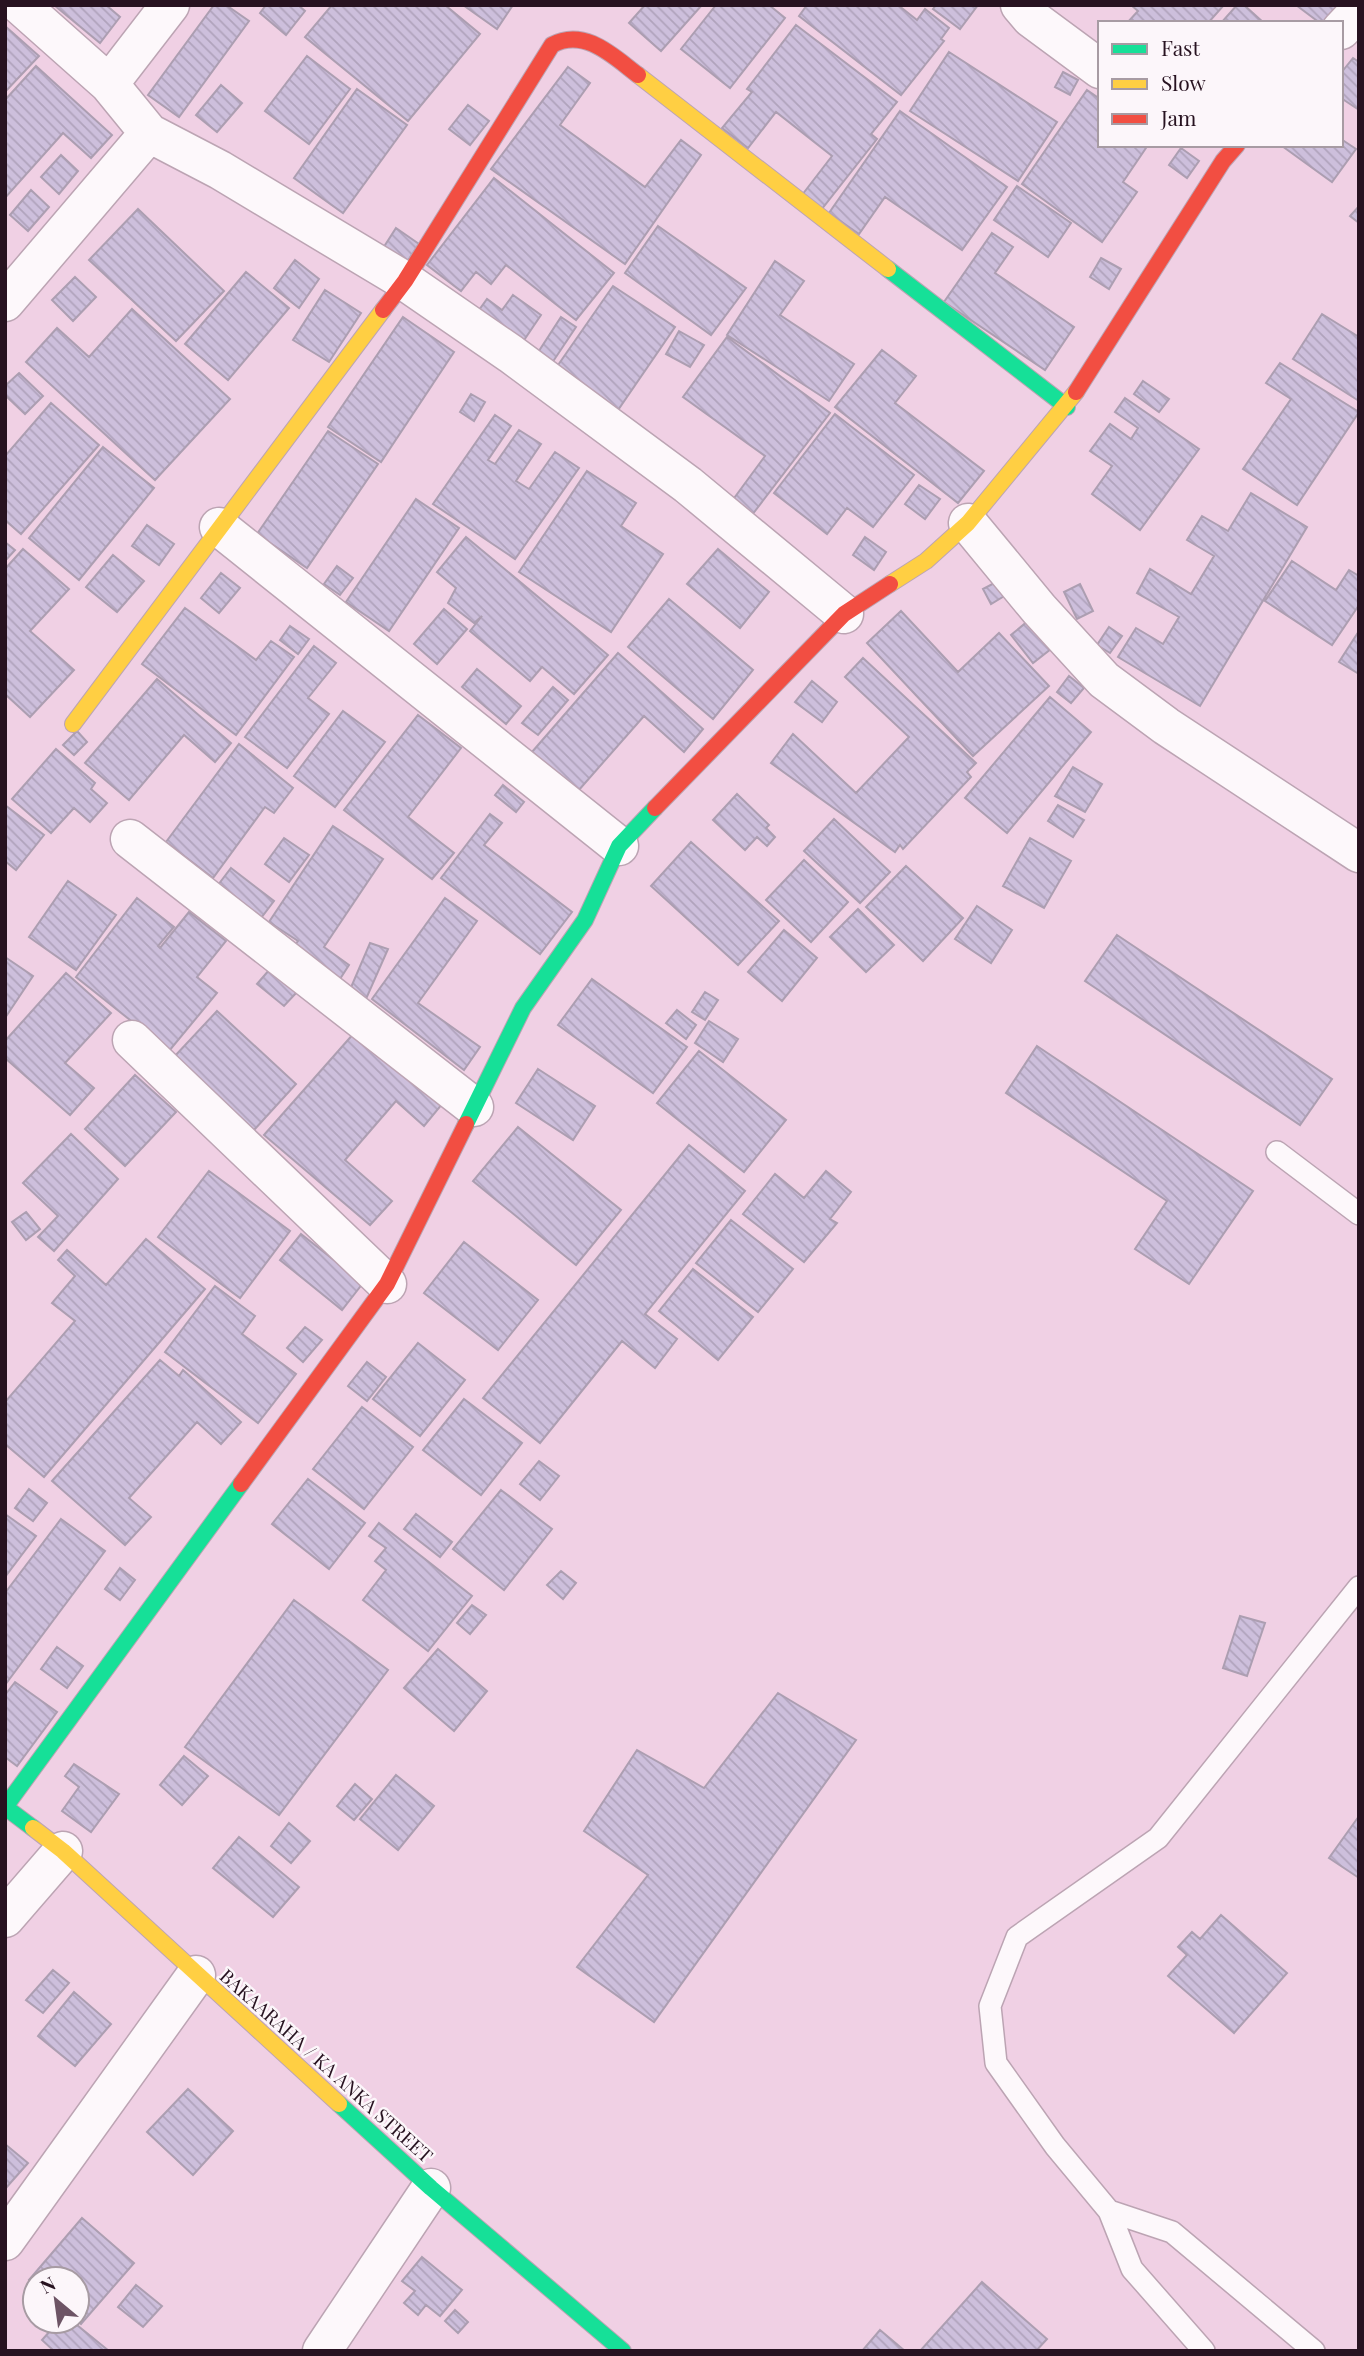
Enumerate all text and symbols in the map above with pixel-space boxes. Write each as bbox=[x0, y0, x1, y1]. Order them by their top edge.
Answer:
legend bbox=[1098, 21, 1343, 147]
text: Fast bbox=[1161, 33, 1200, 61]
text: Slow bbox=[1161, 68, 1206, 96]
text: Jam bbox=[1160, 103, 1197, 131]
street label: BAKAARAHA / KA ANKA STREET bbox=[215, 1962, 439, 2168]
north arrow bbox=[21, 2265, 91, 2335]
text: N bbox=[35, 2269, 60, 2299]

